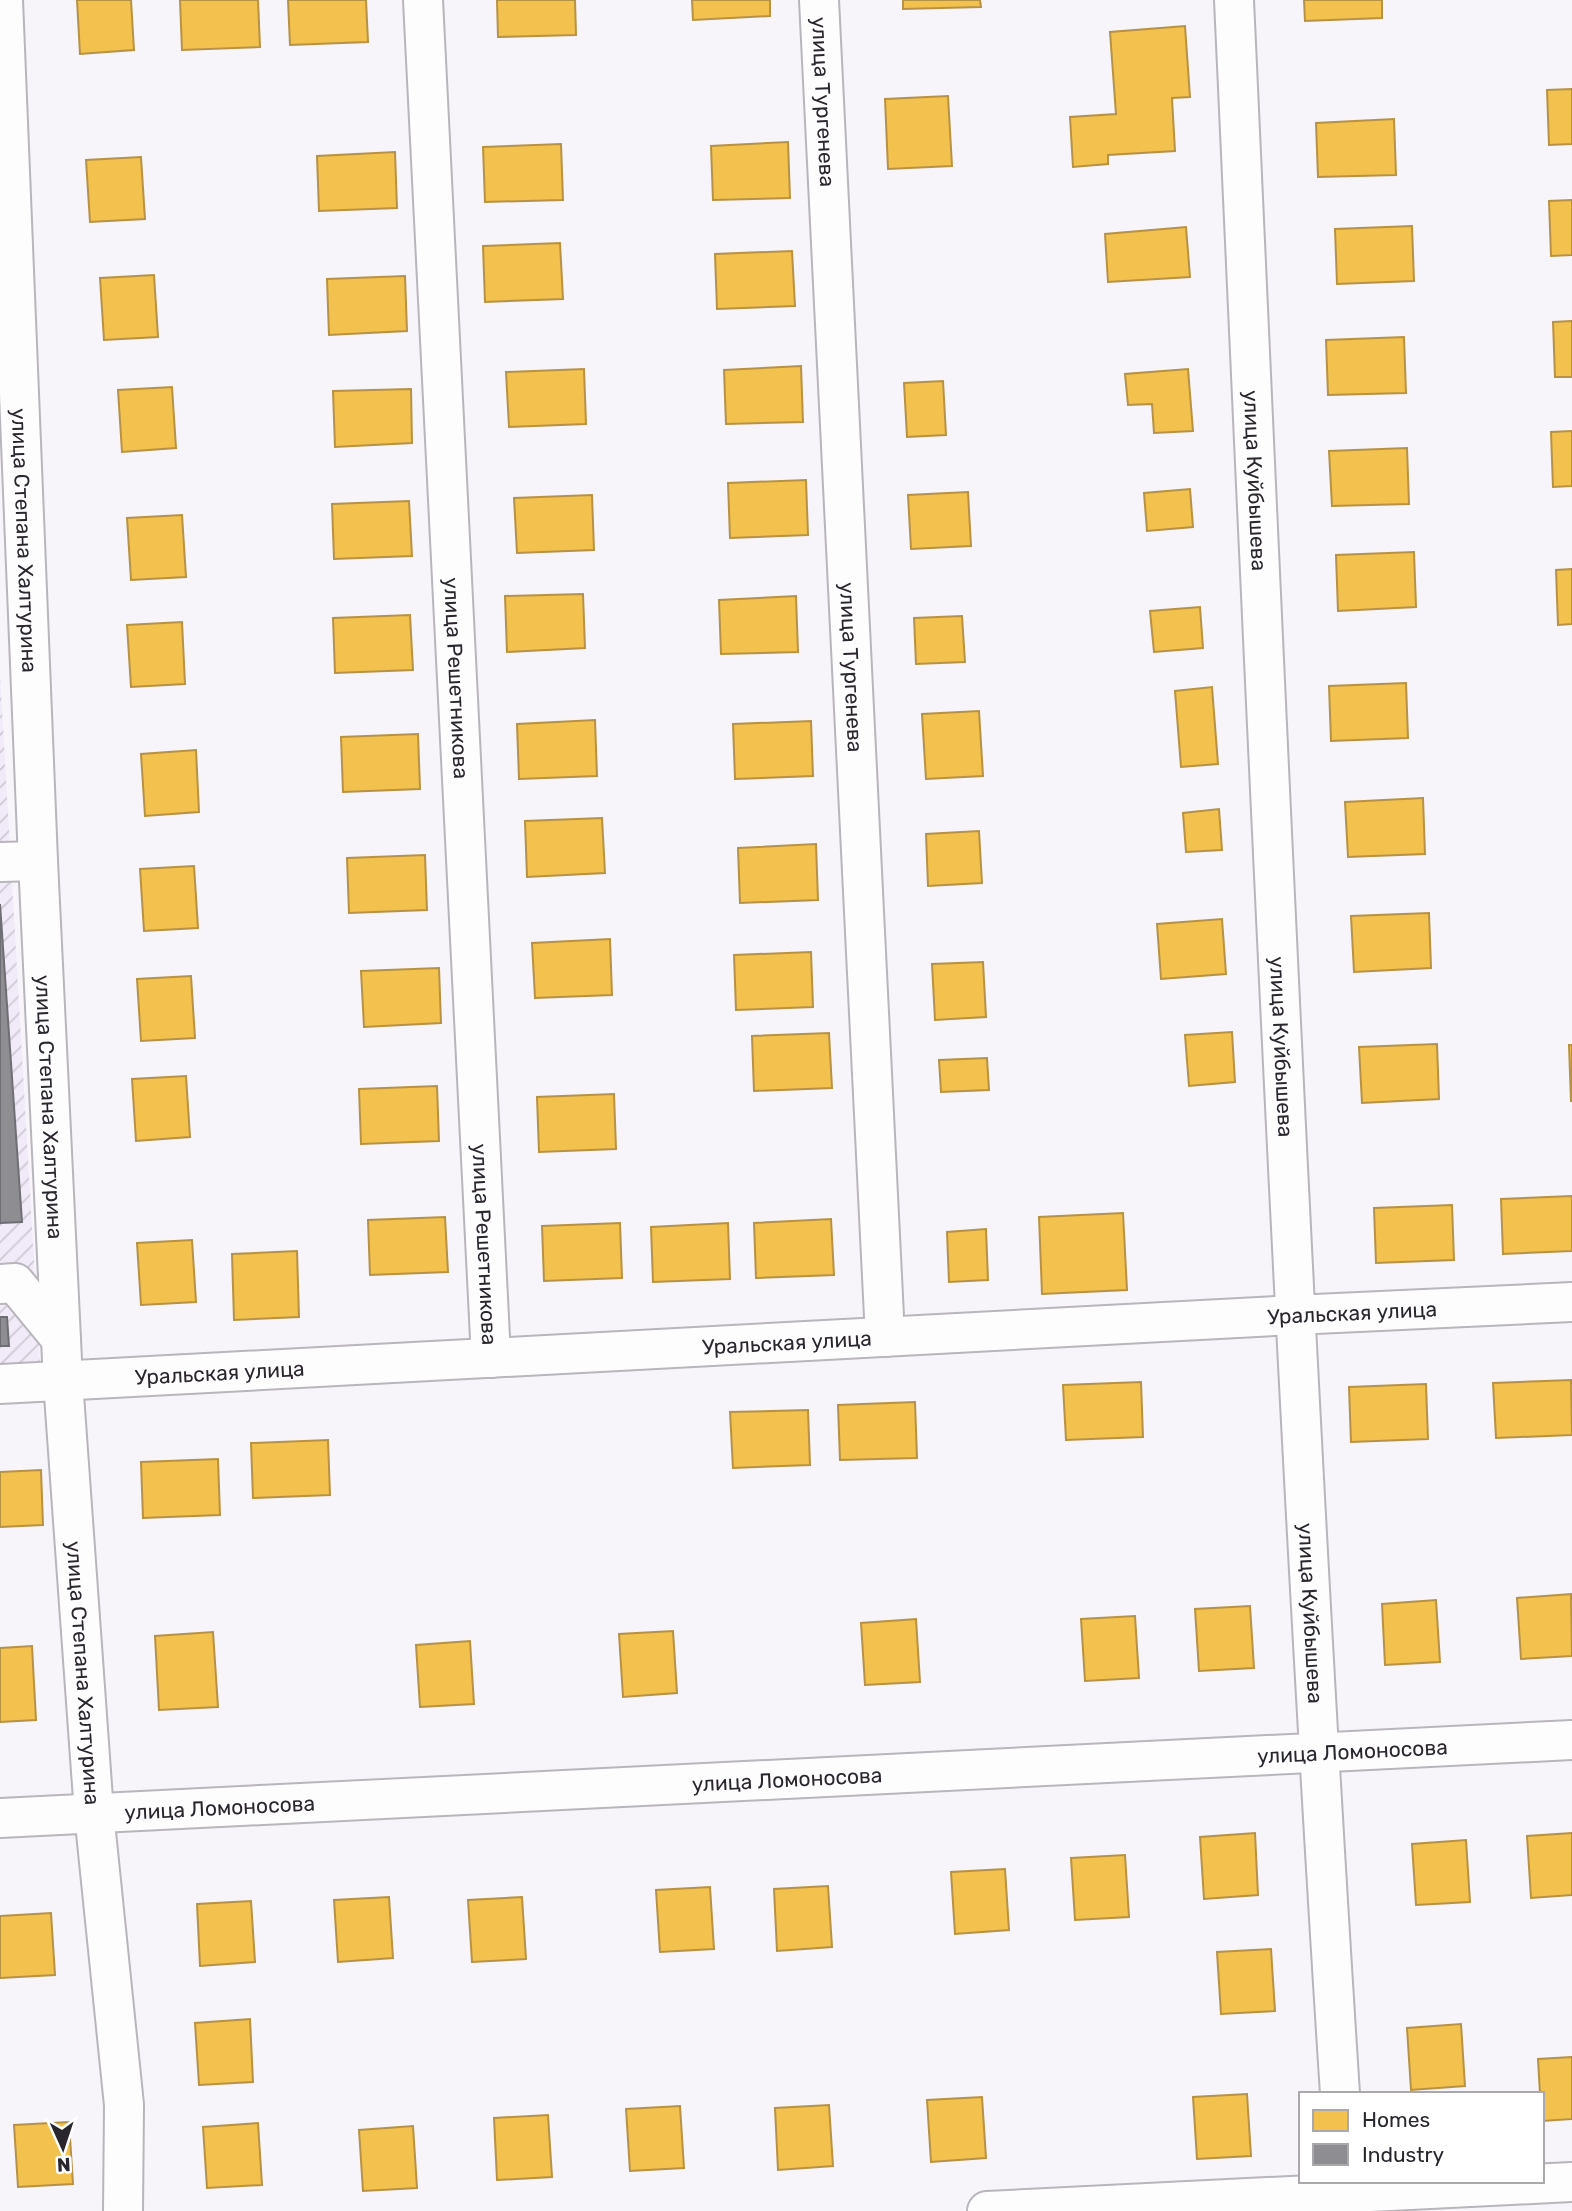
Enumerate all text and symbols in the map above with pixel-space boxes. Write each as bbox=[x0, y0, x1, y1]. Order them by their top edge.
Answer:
street label: улица Тургенева bbox=[807, 16, 841, 188]
street label: улица Куйбышева bbox=[1239, 390, 1272, 571]
street label: улица Степана Халтурина bbox=[7, 408, 43, 673]
street label: улица Решетникова bbox=[439, 577, 474, 780]
street label: улица Тургенева bbox=[835, 582, 869, 753]
street label: улица Куйбышева bbox=[1265, 956, 1299, 1138]
street label: улица Степана Халтурина bbox=[31, 974, 69, 1240]
street label: улица Решетникова bbox=[468, 1143, 503, 1346]
street label: Уральская улица bbox=[1267, 1296, 1438, 1329]
street label: Уральская улица bbox=[701, 1325, 872, 1359]
street label: Уральская улица bbox=[134, 1355, 305, 1389]
street label: улица Куйбышева bbox=[1294, 1522, 1329, 1704]
street label: улица Степана Халтурина bbox=[62, 1540, 106, 1806]
street label: улица Ломоносова bbox=[1256, 1734, 1448, 1768]
street label: улица Ломоносова bbox=[691, 1762, 883, 1796]
street label: улица Ломоносова bbox=[124, 1790, 316, 1824]
legend bbox=[1299, 2092, 1544, 2183]
text: Homes bbox=[1362, 2107, 1430, 2132]
north arrow bbox=[28, 2113, 98, 2183]
text: Industry bbox=[1362, 2142, 1444, 2167]
text: N bbox=[56, 2153, 71, 2176]

